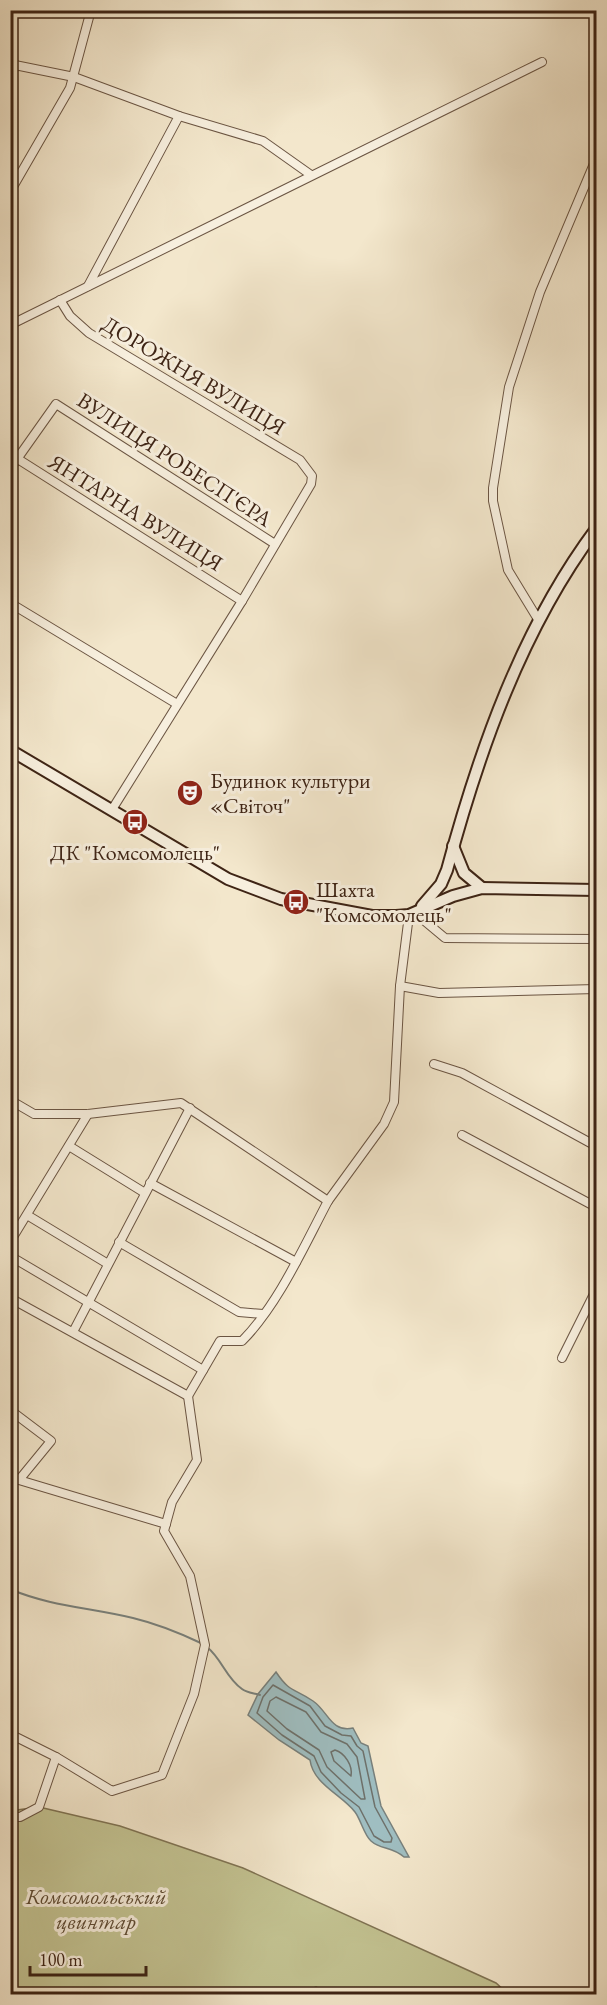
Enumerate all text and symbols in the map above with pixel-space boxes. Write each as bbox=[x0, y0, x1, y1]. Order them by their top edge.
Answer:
street label: ДОРОЖНЯ ВУЛИЦЯ bbox=[97, 309, 291, 442]
street label: ВУЛИЦЯ РОБЕСП'ЄРА bbox=[72, 385, 278, 534]
street label: ЯНТАРНА ВУЛИЦЯ bbox=[42, 446, 229, 578]
place label: Будинок культури «Світоч" bbox=[210, 766, 371, 820]
theatre icon: Будинок культури «Світоч" bbox=[175, 778, 205, 808]
bus stop icon: ДК "Комсомолець" bbox=[120, 807, 150, 837]
place label: ДК "Комсомолець" bbox=[50, 838, 220, 867]
place label: Шахта "Комсомолець" bbox=[316, 875, 452, 929]
bus stop icon: Шахта "Комсомолець" bbox=[281, 887, 311, 917]
park label: Комсомольський цвинтар bbox=[25, 1882, 166, 1936]
scale bar bbox=[30, 1939, 146, 1977]
text: 100 m bbox=[39, 1948, 83, 1971]

